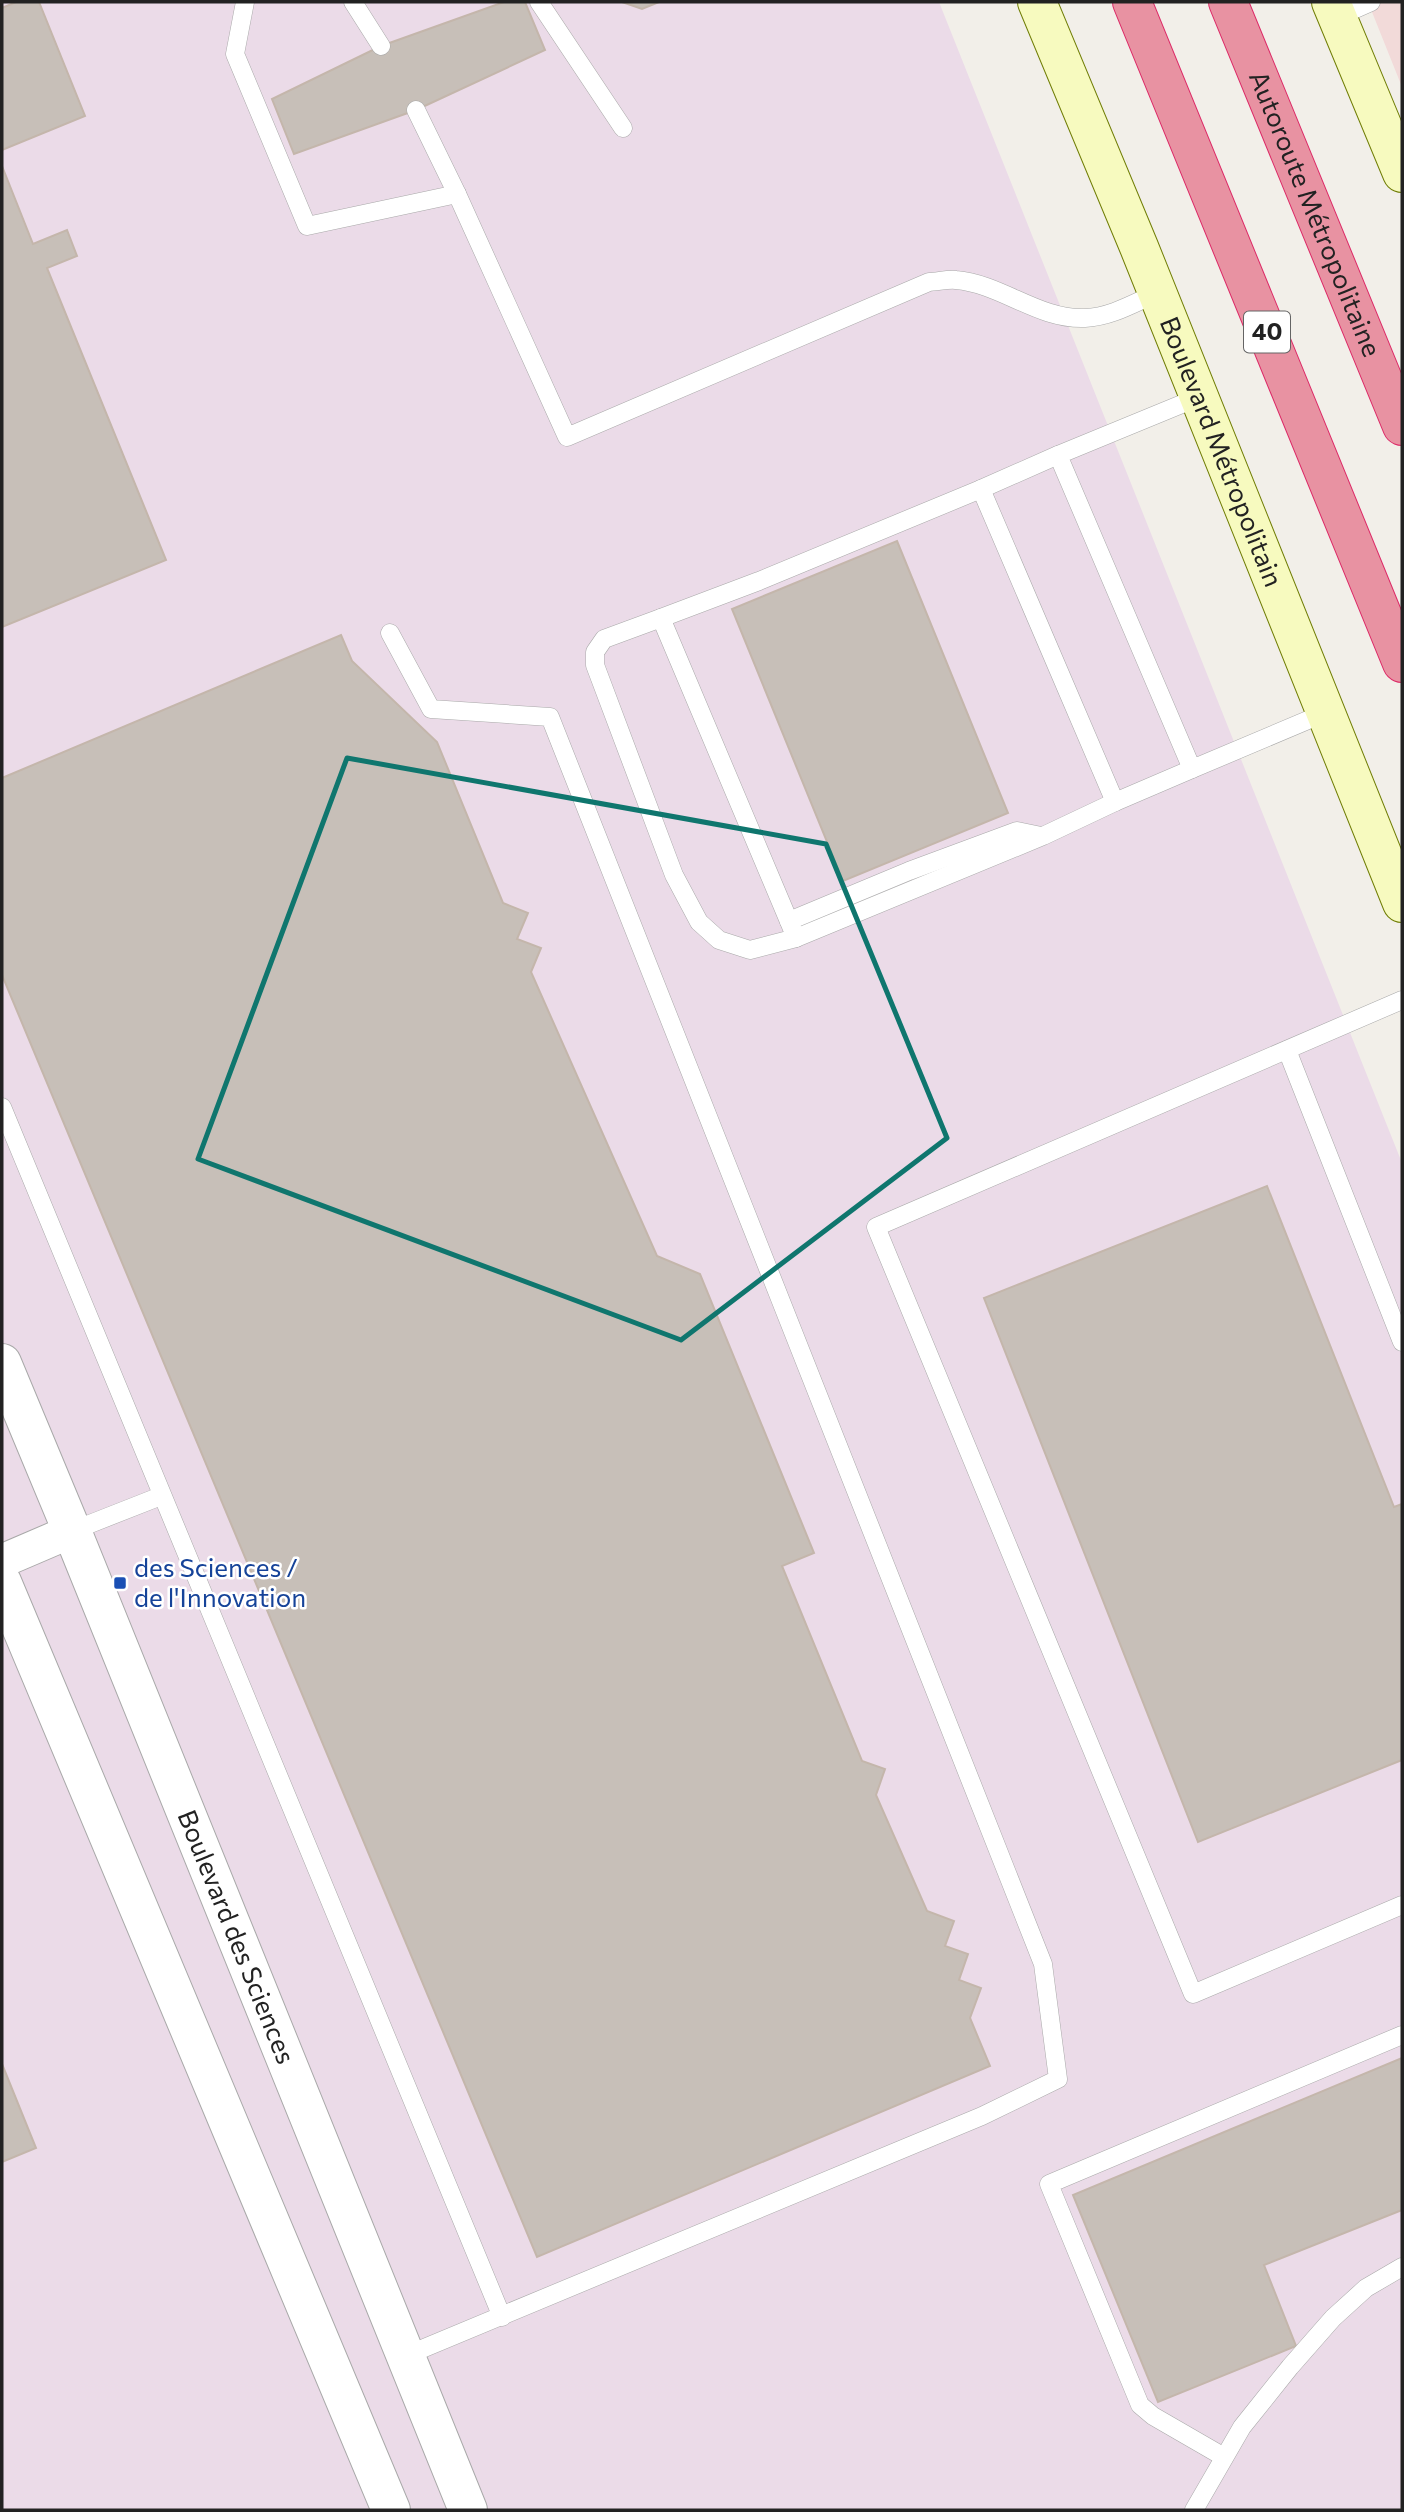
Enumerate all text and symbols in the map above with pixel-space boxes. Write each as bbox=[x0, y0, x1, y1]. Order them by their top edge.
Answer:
street label: Autoroute Métropolitaine bbox=[1244, 66, 1389, 361]
street label: Boulevard Métropolitain bbox=[1154, 312, 1290, 591]
road number: 40 bbox=[1244, 312, 1290, 352]
place label: des Sciences / de l'Innovation bbox=[134, 1551, 306, 1612]
marker: des Sciences / de l'Innovation bbox=[112, 1575, 128, 1591]
street label: Boulevard des Sciences bbox=[172, 1805, 303, 2068]

